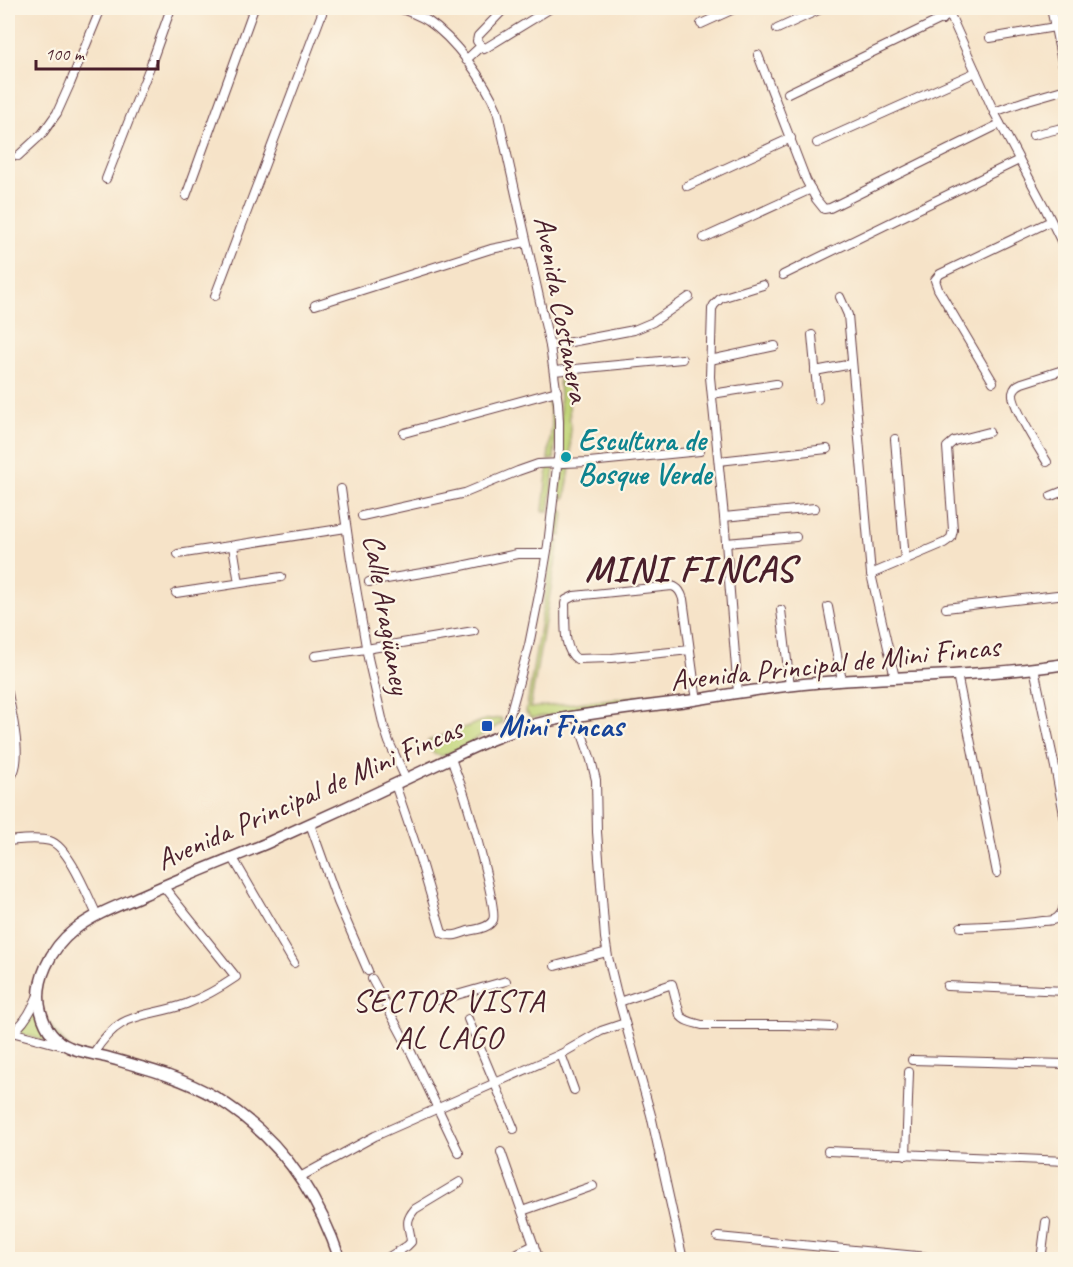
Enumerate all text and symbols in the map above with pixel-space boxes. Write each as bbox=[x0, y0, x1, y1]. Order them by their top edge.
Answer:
scale bar bbox=[36, 33, 158, 71]
text: 100 m bbox=[45, 43, 86, 65]
street label: Avenida Costanera bbox=[525, 213, 599, 407]
place label: Escultura de Bosque Verde bbox=[578, 421, 713, 493]
marker: Escultura de Bosque Verde bbox=[559, 450, 573, 464]
street label: Calle Aragüaney bbox=[354, 531, 420, 698]
district label: MINI FINCAS bbox=[585, 546, 802, 592]
street label: Avenida Principal de Mini Fincas bbox=[669, 627, 1004, 699]
place label: Mini Fincas bbox=[499, 707, 627, 745]
street label: Avenida Principal de Mini Fincas bbox=[150, 708, 470, 879]
marker: Mini Fincas bbox=[480, 719, 494, 733]
district label: SECTOR VISTA AL LAGO bbox=[353, 980, 546, 1058]

